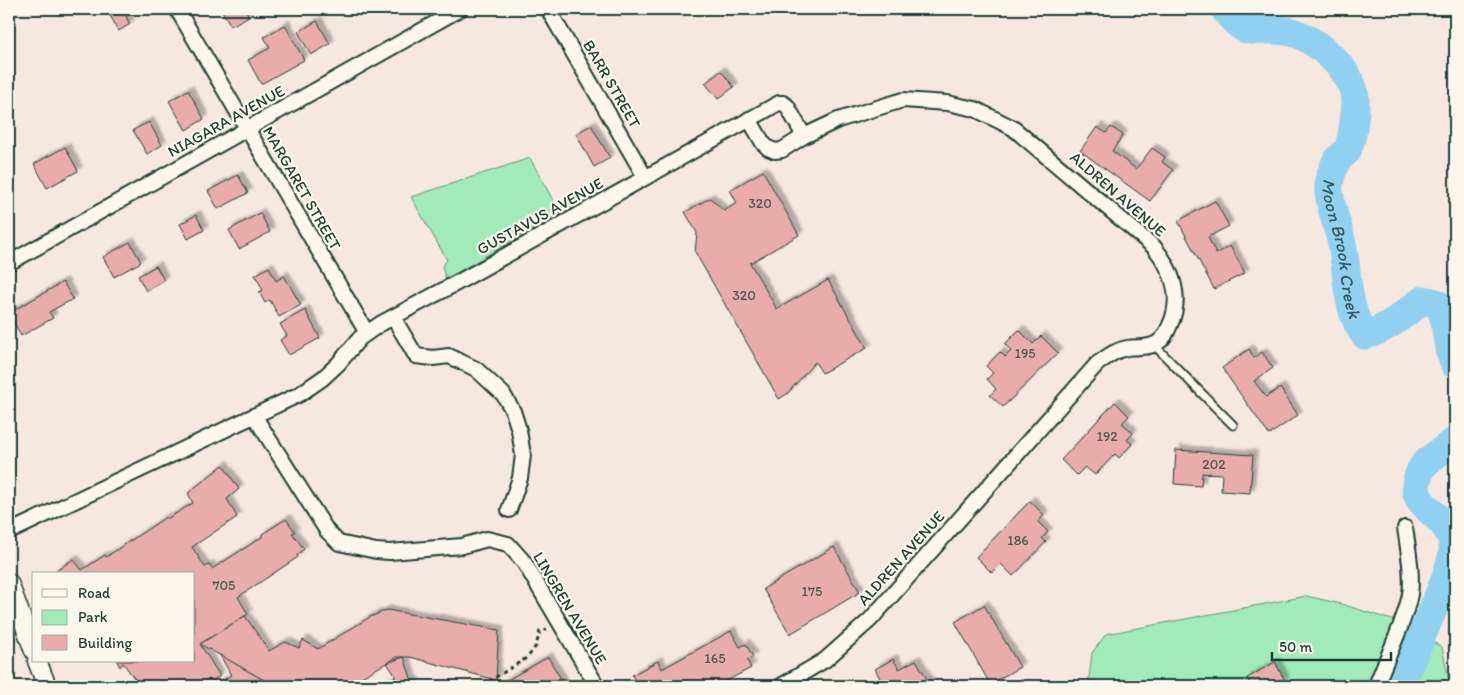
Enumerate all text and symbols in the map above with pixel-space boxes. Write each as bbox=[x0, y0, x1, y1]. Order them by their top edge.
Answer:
street label: BARR STREET bbox=[579, 37, 645, 131]
street label: NIAGARA AVENUE bbox=[164, 81, 288, 161]
street label: MARGARET STREET bbox=[259, 123, 345, 253]
street label: ALDREN AVENUE bbox=[1066, 147, 1170, 241]
street label: GUSTAVUS AVENUE bbox=[474, 173, 607, 259]
water label: Moon Brook Creek bbox=[1317, 178, 1366, 323]
house number: 320 bbox=[748, 195, 772, 212]
house number: 320 bbox=[732, 287, 756, 304]
house number: 195 bbox=[1014, 345, 1036, 362]
house number: 192 bbox=[1096, 428, 1118, 445]
house number: 202 bbox=[1202, 456, 1226, 473]
street label: ALDREN AVENUE bbox=[854, 507, 948, 609]
house number: 186 bbox=[1007, 532, 1029, 549]
street label: LINGREN AVENUE bbox=[529, 548, 611, 668]
legend bbox=[32, 572, 195, 662]
house number: 705 bbox=[213, 577, 235, 594]
house number: 175 bbox=[802, 583, 822, 600]
text: Road bbox=[78, 584, 111, 602]
text: Park bbox=[78, 608, 108, 626]
scale bar bbox=[1272, 630, 1390, 662]
text: Building bbox=[78, 634, 132, 652]
text: 50 m bbox=[1279, 638, 1312, 656]
house number: 165 bbox=[704, 650, 726, 667]

